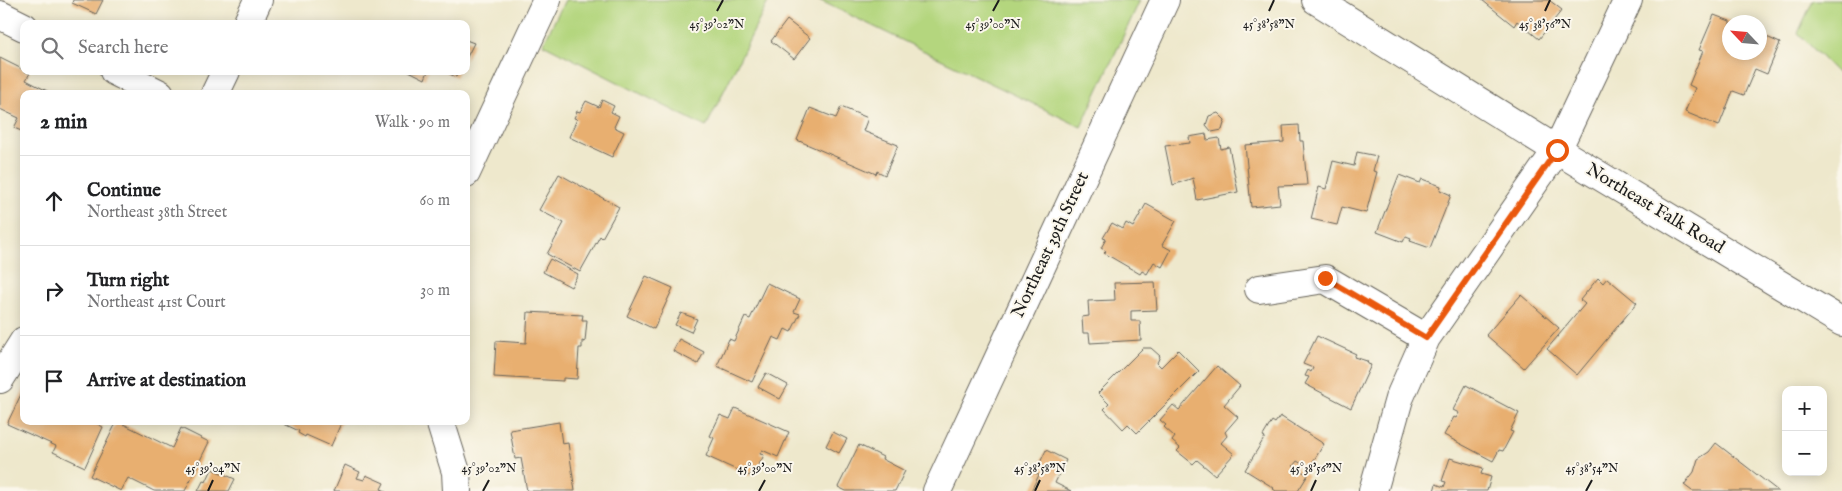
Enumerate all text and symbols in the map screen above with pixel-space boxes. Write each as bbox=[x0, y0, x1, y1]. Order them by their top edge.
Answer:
north arrow bbox=[1722, 15, 1767, 60]
text: 45°39'02"N bbox=[690, 17, 745, 32]
text: 45°39'00"N bbox=[965, 17, 1021, 32]
text: 45°38'58"N bbox=[1243, 17, 1296, 32]
text: 45°38'56"N bbox=[1519, 17, 1572, 32]
search box bbox=[20, 20, 470, 75]
icon: search bbox=[38, 34, 66, 62]
text: Search here bbox=[78, 36, 169, 60]
text: 2 min bbox=[40, 109, 87, 136]
text: Walk · 90 m bbox=[375, 113, 450, 133]
route start bbox=[1546, 139, 1569, 162]
street label: Northeast Falk Road bbox=[1582, 159, 1729, 260]
street label: Northeast 39th Street bbox=[1007, 168, 1095, 322]
text: Continue bbox=[87, 179, 161, 203]
icon: ahead bbox=[40, 187, 68, 215]
text: 60 m bbox=[420, 191, 450, 211]
text: Northeast 38th Street bbox=[87, 203, 227, 223]
route end bbox=[1314, 267, 1337, 290]
text: Turn right bbox=[87, 269, 169, 293]
icon: right bbox=[40, 277, 68, 305]
text: 30 m bbox=[420, 281, 450, 301]
text: Northeast 41st Court bbox=[87, 293, 226, 313]
icon: arrive bbox=[40, 367, 68, 395]
text: Arrive at destination bbox=[87, 369, 246, 393]
map controls bbox=[1782, 386, 1827, 476]
button: + bbox=[1782, 386, 1827, 431]
button: − bbox=[1782, 431, 1827, 476]
text: 45°39'04"N bbox=[185, 461, 241, 476]
text: 45°39'02"N bbox=[462, 461, 517, 476]
text: 45°39'00"N bbox=[737, 461, 793, 476]
text: 45°38'58"N bbox=[1014, 461, 1067, 476]
text: 45°38'56"N bbox=[1290, 461, 1343, 476]
text: 45°38'54"N bbox=[1565, 461, 1619, 476]

